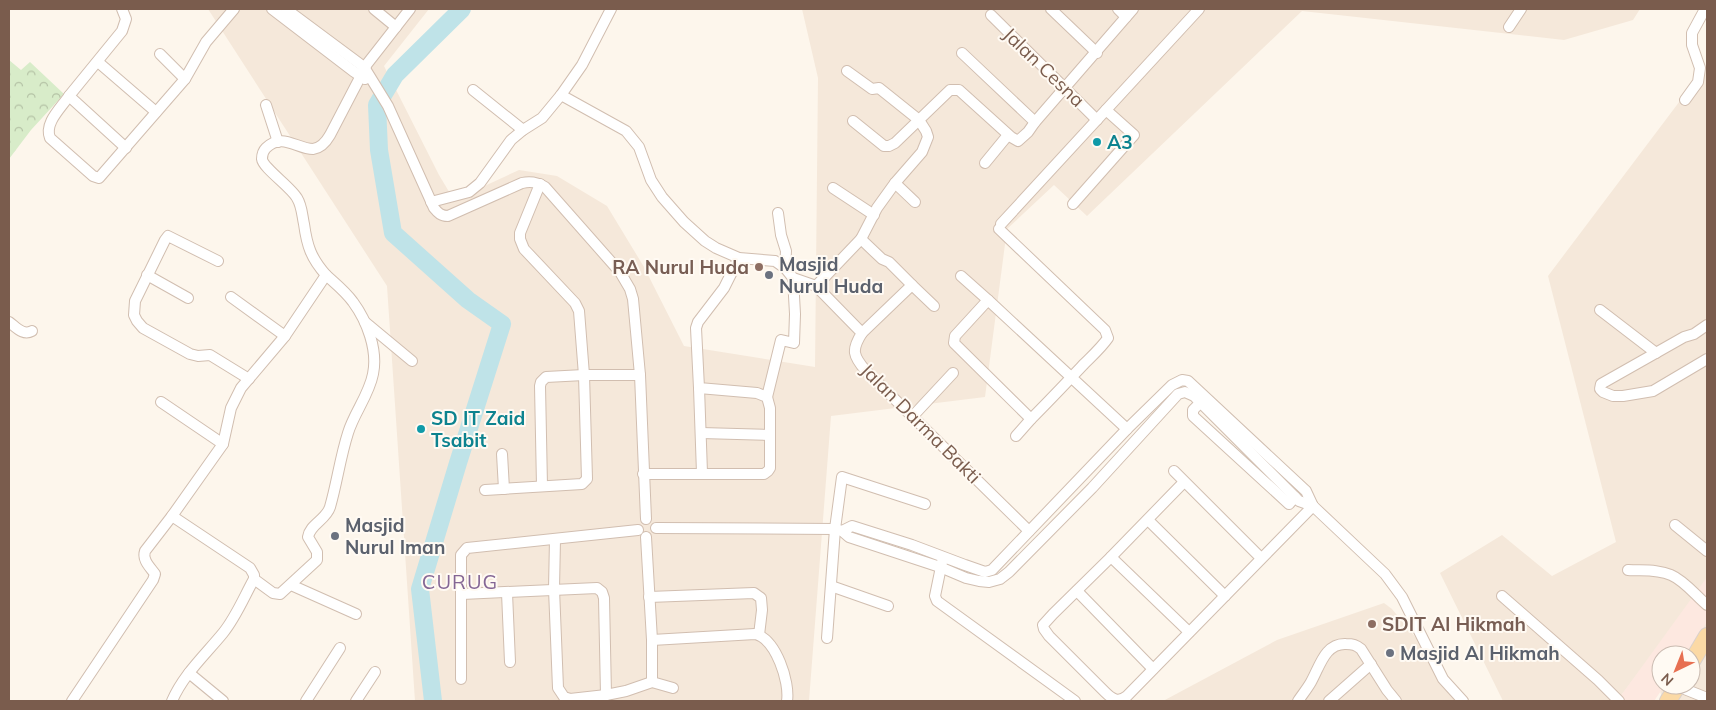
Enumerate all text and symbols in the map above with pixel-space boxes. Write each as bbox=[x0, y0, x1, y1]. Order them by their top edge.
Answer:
street label: Jalan Cesna bbox=[998, 22, 1090, 112]
place label: A3 bbox=[1107, 130, 1133, 154]
marker: A3 bbox=[1091, 136, 1103, 148]
place label: Masjid Nurul Huda bbox=[779, 252, 883, 298]
place label: RA Nurul Huda bbox=[612, 255, 749, 279]
marker: RA Nurul Huda bbox=[753, 261, 765, 273]
marker: Masjid Nurul Huda bbox=[763, 269, 775, 281]
street label: Jalan Darma Bakti bbox=[856, 358, 986, 488]
place label: SD IT Zaid Tsabit bbox=[431, 406, 525, 452]
marker: SD IT Zaid Tsabit bbox=[415, 423, 427, 435]
place label: Masjid Nurul Iman bbox=[345, 513, 445, 559]
marker: Masjid Nurul Iman bbox=[329, 530, 341, 542]
district label: CURUG bbox=[422, 569, 498, 594]
place label: SDIT Al Hikmah bbox=[1382, 612, 1526, 636]
marker: SDIT Al Hikmah bbox=[1366, 618, 1378, 630]
place label: Masjid Al Hikmah bbox=[1400, 641, 1560, 665]
north arrow bbox=[1651, 645, 1701, 695]
marker: Masjid Al Hikmah bbox=[1384, 647, 1396, 659]
text: N bbox=[1657, 669, 1677, 690]

